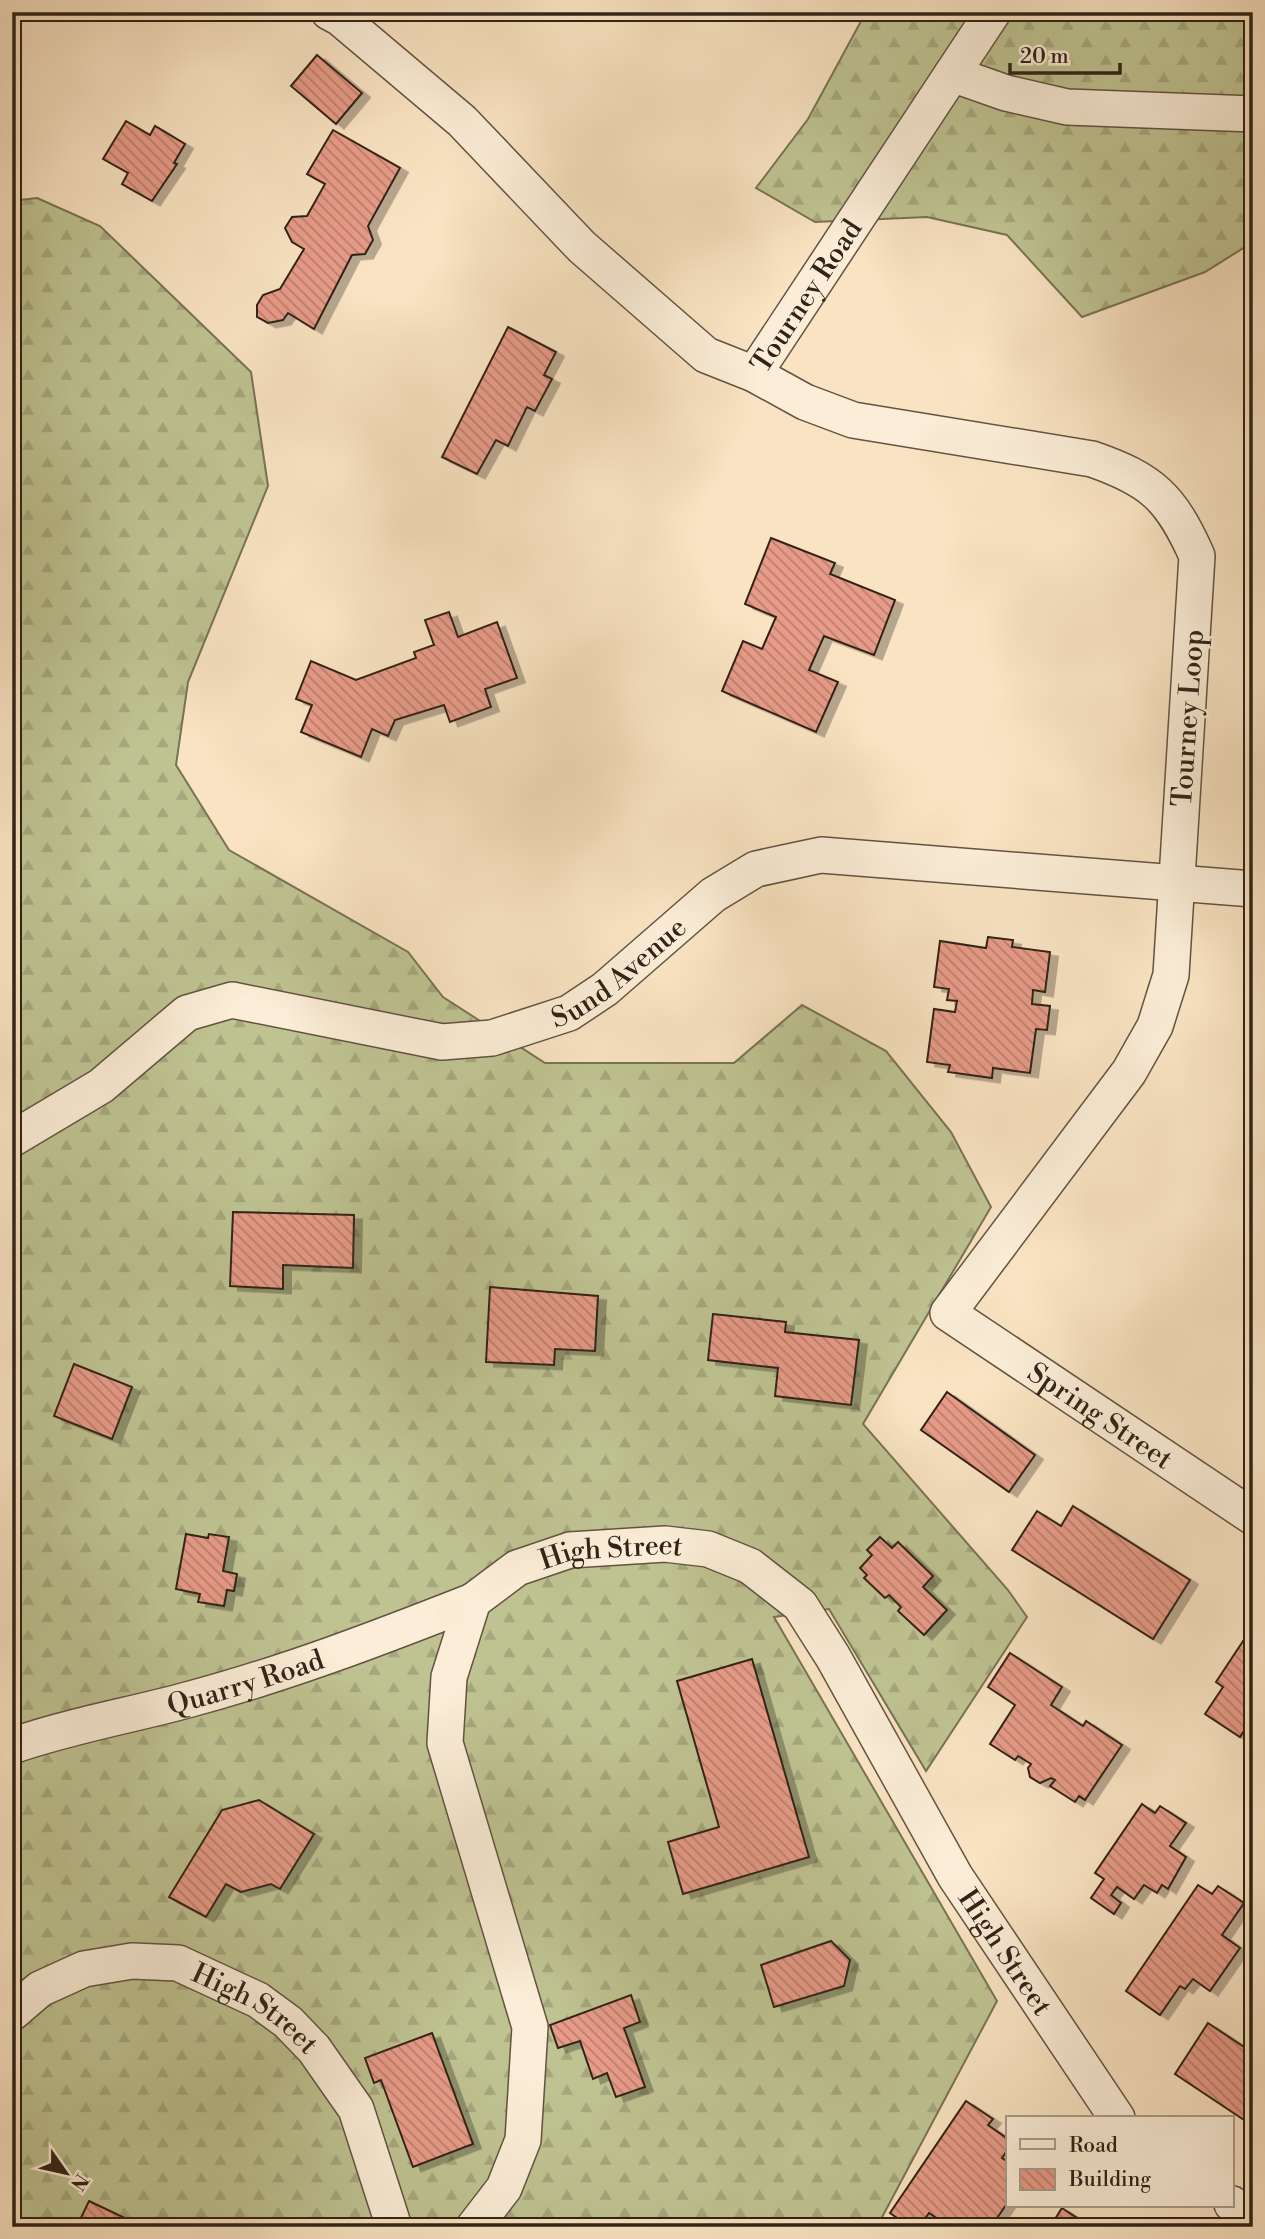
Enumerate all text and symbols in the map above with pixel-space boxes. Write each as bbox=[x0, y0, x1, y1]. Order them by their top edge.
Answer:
scale bar bbox=[1010, 32, 1120, 76]
text: 20 m bbox=[1020, 44, 1069, 70]
street label: Tourney Road bbox=[744, 213, 870, 380]
street label: Tourney Loop bbox=[1165, 628, 1212, 808]
street label: Sund Avenue bbox=[547, 910, 694, 1037]
street label: Spring Street bbox=[1021, 1355, 1179, 1477]
street label: High Street bbox=[535, 1527, 685, 1578]
street label: Quarry Road bbox=[163, 1643, 329, 1724]
street label: High Street bbox=[950, 1883, 1059, 2023]
street label: High Street bbox=[186, 1956, 325, 2062]
legend bbox=[1006, 2116, 1234, 2208]
text: Road bbox=[1069, 2133, 1118, 2159]
north arrow bbox=[32, 2138, 102, 2208]
text: Building bbox=[1068, 2167, 1151, 2193]
text: N bbox=[65, 2169, 93, 2195]

